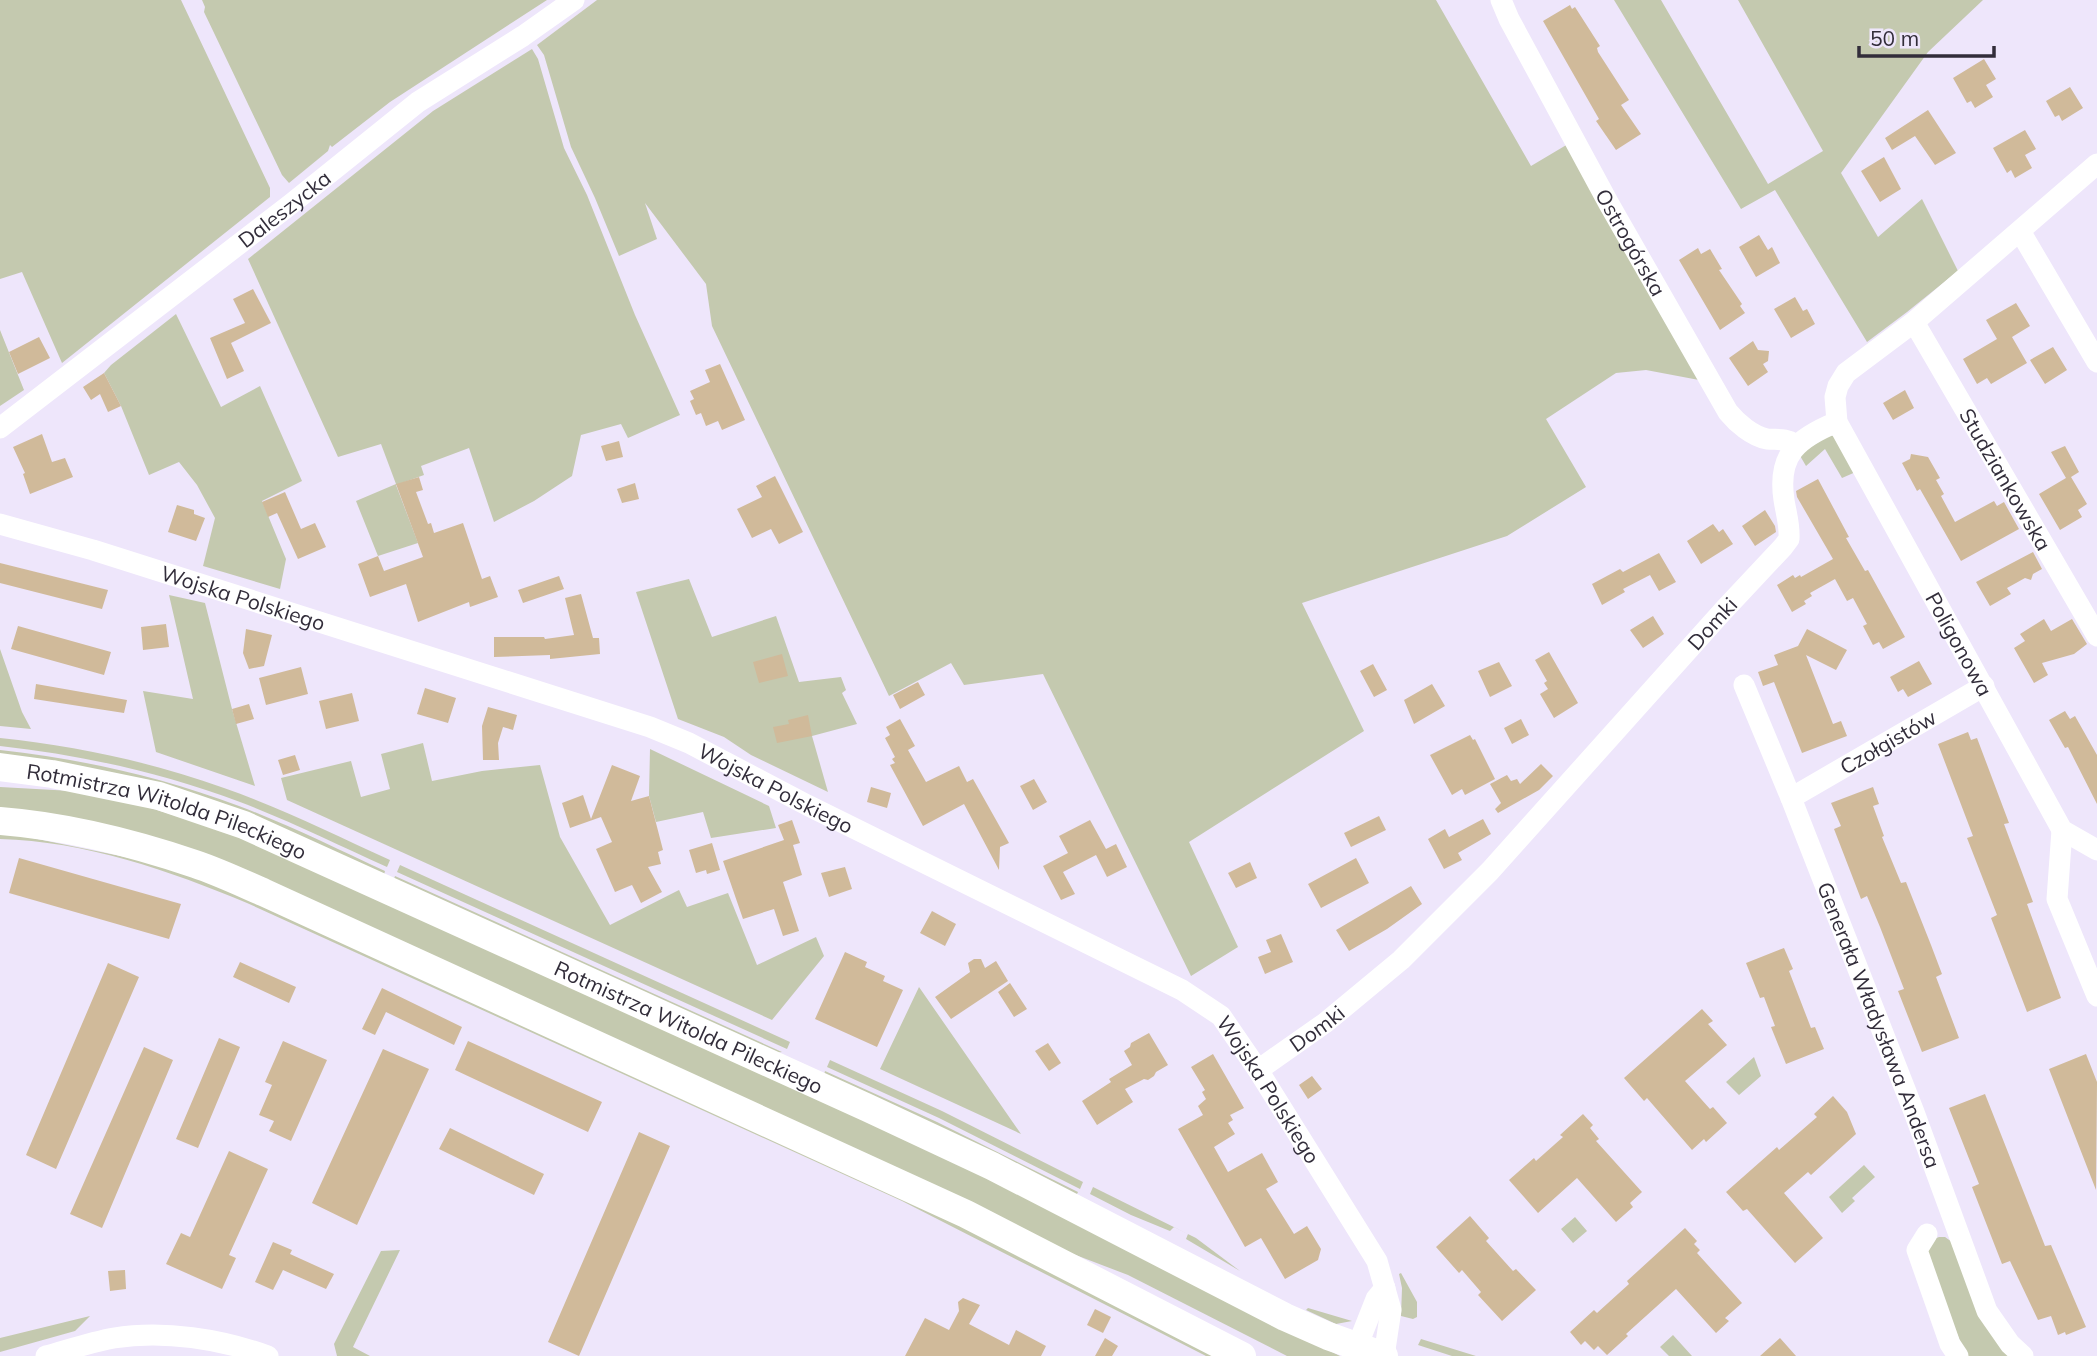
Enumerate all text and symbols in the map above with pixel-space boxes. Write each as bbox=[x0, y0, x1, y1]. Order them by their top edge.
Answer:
scale bar bbox=[1859, 14, 1994, 58]
text: 50 m bbox=[1870, 25, 1919, 51]
street label: Daleszycka bbox=[233, 164, 336, 253]
street label: Ostrogórska bbox=[1590, 184, 1672, 301]
street label: Studziankowska bbox=[1954, 404, 2057, 555]
street label: Wojska Polskiego bbox=[158, 559, 328, 636]
street label: Poligonowa bbox=[1920, 587, 1998, 700]
street label: Domki bbox=[1682, 592, 1742, 655]
street label: Czołgistów bbox=[1835, 704, 1941, 780]
street label: Wojska Polskiego bbox=[694, 737, 858, 839]
street label: Rotmistrza Witolda Pileckiego bbox=[25, 758, 311, 865]
street label: Generała Władysława Andersa bbox=[1812, 878, 1946, 1172]
street label: Rotmistrza Witolda Pileckiego bbox=[551, 955, 827, 1099]
street label: Domki bbox=[1284, 999, 1350, 1057]
street label: Wojska Polskiego bbox=[1211, 1010, 1326, 1168]

